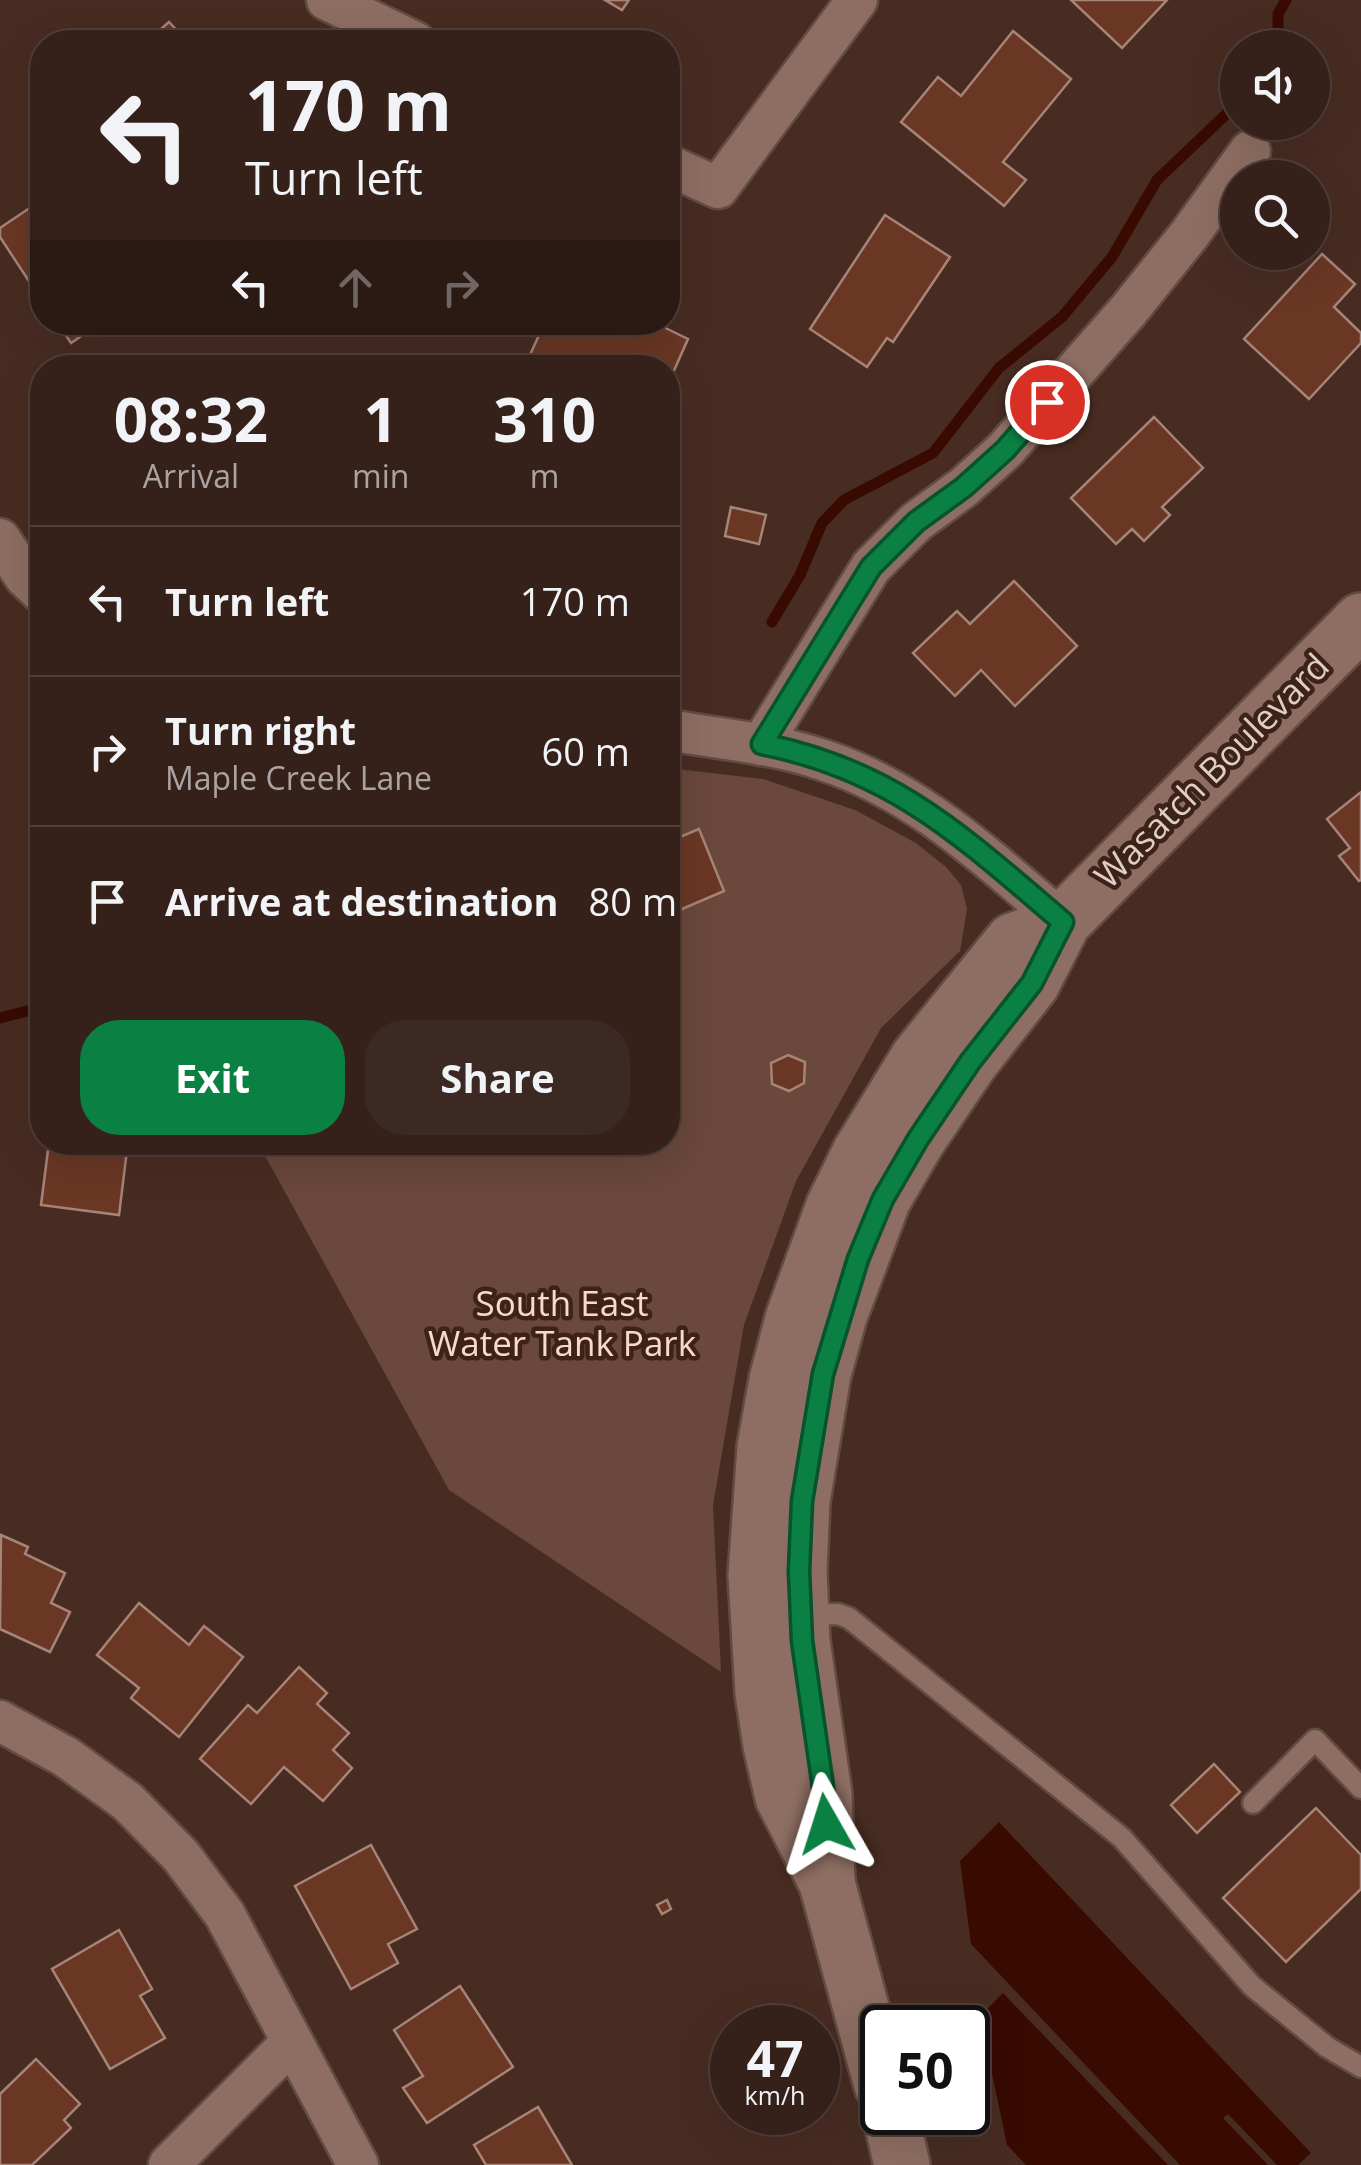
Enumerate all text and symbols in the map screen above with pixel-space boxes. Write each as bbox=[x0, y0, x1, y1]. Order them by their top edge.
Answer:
map controls bbox=[1220, 30, 1330, 270]
button: sound bbox=[1220, 30, 1330, 140]
text: 170 m bbox=[245, 56, 452, 152]
icon: left bbox=[80, 70, 210, 200]
text: Turn left bbox=[245, 147, 423, 208]
button: search bbox=[1220, 160, 1330, 270]
icon: left bbox=[223, 260, 278, 315]
icon: ahead bbox=[328, 260, 383, 315]
icon: right bbox=[433, 260, 488, 315]
pin bbox=[1005, 360, 1090, 445]
icon: arrive bbox=[1020, 375, 1075, 430]
text: 08:32 bbox=[114, 378, 268, 460]
text: 1 bbox=[364, 378, 398, 460]
text: 310 bbox=[493, 378, 596, 460]
text: Arrival bbox=[143, 454, 239, 497]
text: min bbox=[352, 454, 409, 497]
text: m bbox=[530, 454, 559, 497]
icon: left bbox=[80, 574, 135, 629]
text: Turn left bbox=[165, 575, 329, 627]
text: 170 m bbox=[520, 575, 630, 627]
street label: Wasatch Boulevard bbox=[1083, 642, 1339, 898]
text: Turn right bbox=[165, 704, 356, 756]
icon: right bbox=[80, 724, 135, 779]
text: 60 m bbox=[541, 725, 630, 777]
text: Maple Creek Lane bbox=[165, 756, 432, 799]
icon: arrive bbox=[80, 874, 135, 929]
text: Arrive at destination bbox=[165, 875, 559, 927]
text: 80 m bbox=[589, 875, 677, 927]
button: Exit bbox=[80, 1020, 345, 1135]
button: Share bbox=[365, 1020, 630, 1135]
park label: South East Water Tank Park bbox=[428, 1279, 697, 1366]
position arrow bbox=[774, 1772, 878, 1876]
speed limit sign: 50 bbox=[860, 2005, 990, 2135]
text: 47 bbox=[746, 2024, 804, 2092]
text: km/h bbox=[745, 2078, 805, 2112]

